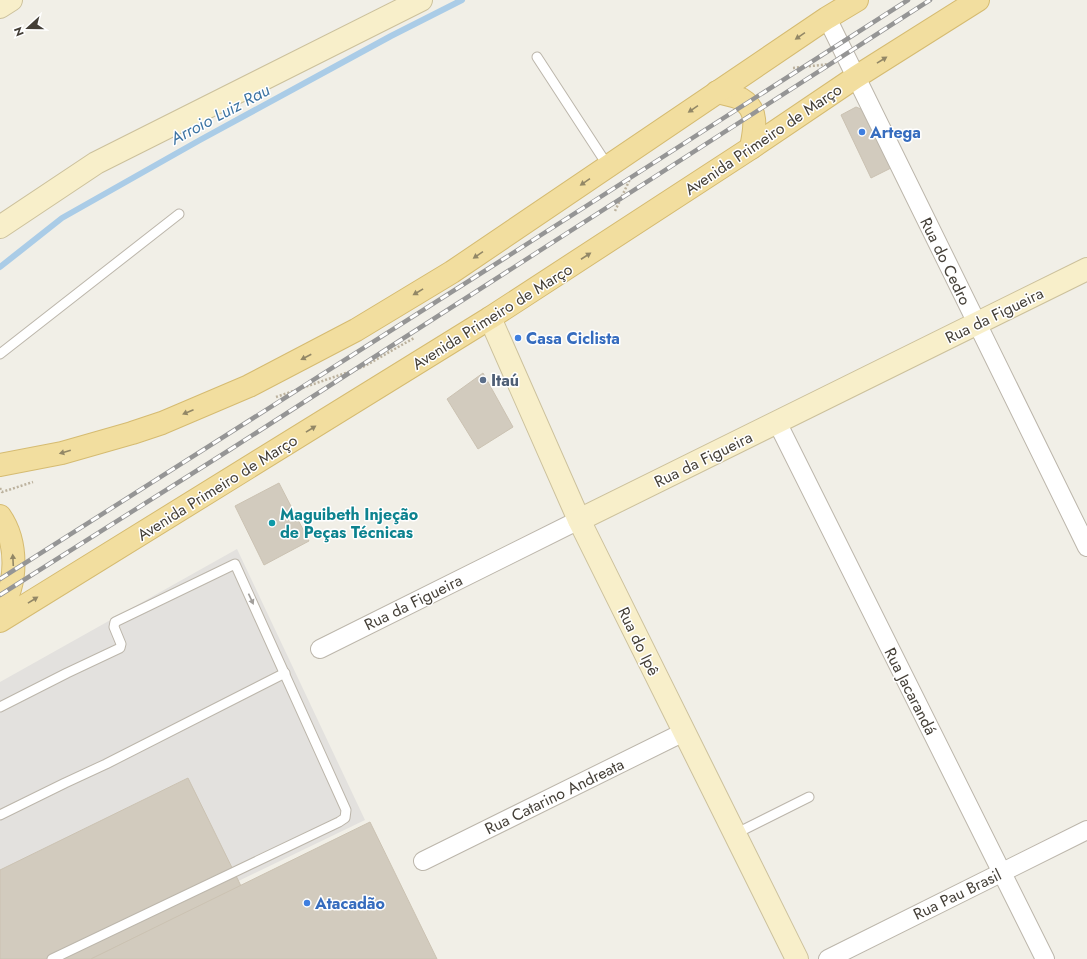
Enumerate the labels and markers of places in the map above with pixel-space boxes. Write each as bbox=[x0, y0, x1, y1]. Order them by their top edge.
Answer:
place label: Artega bbox=[869, 121, 921, 144]
marker: Artega bbox=[857, 127, 867, 137]
place label: Casa Ciclista bbox=[526, 327, 620, 350]
marker: Casa Ciclista bbox=[513, 333, 523, 343]
place label: Itaú bbox=[491, 369, 519, 392]
marker: Itaú bbox=[478, 375, 488, 385]
place label: Maguibeth Injeção de Peças Técnicas bbox=[280, 503, 418, 544]
marker: Maguibeth Injeção de Peças Técnicas bbox=[267, 518, 277, 528]
place label: Atacadão bbox=[314, 892, 385, 915]
marker: Atacadão bbox=[302, 898, 312, 908]

